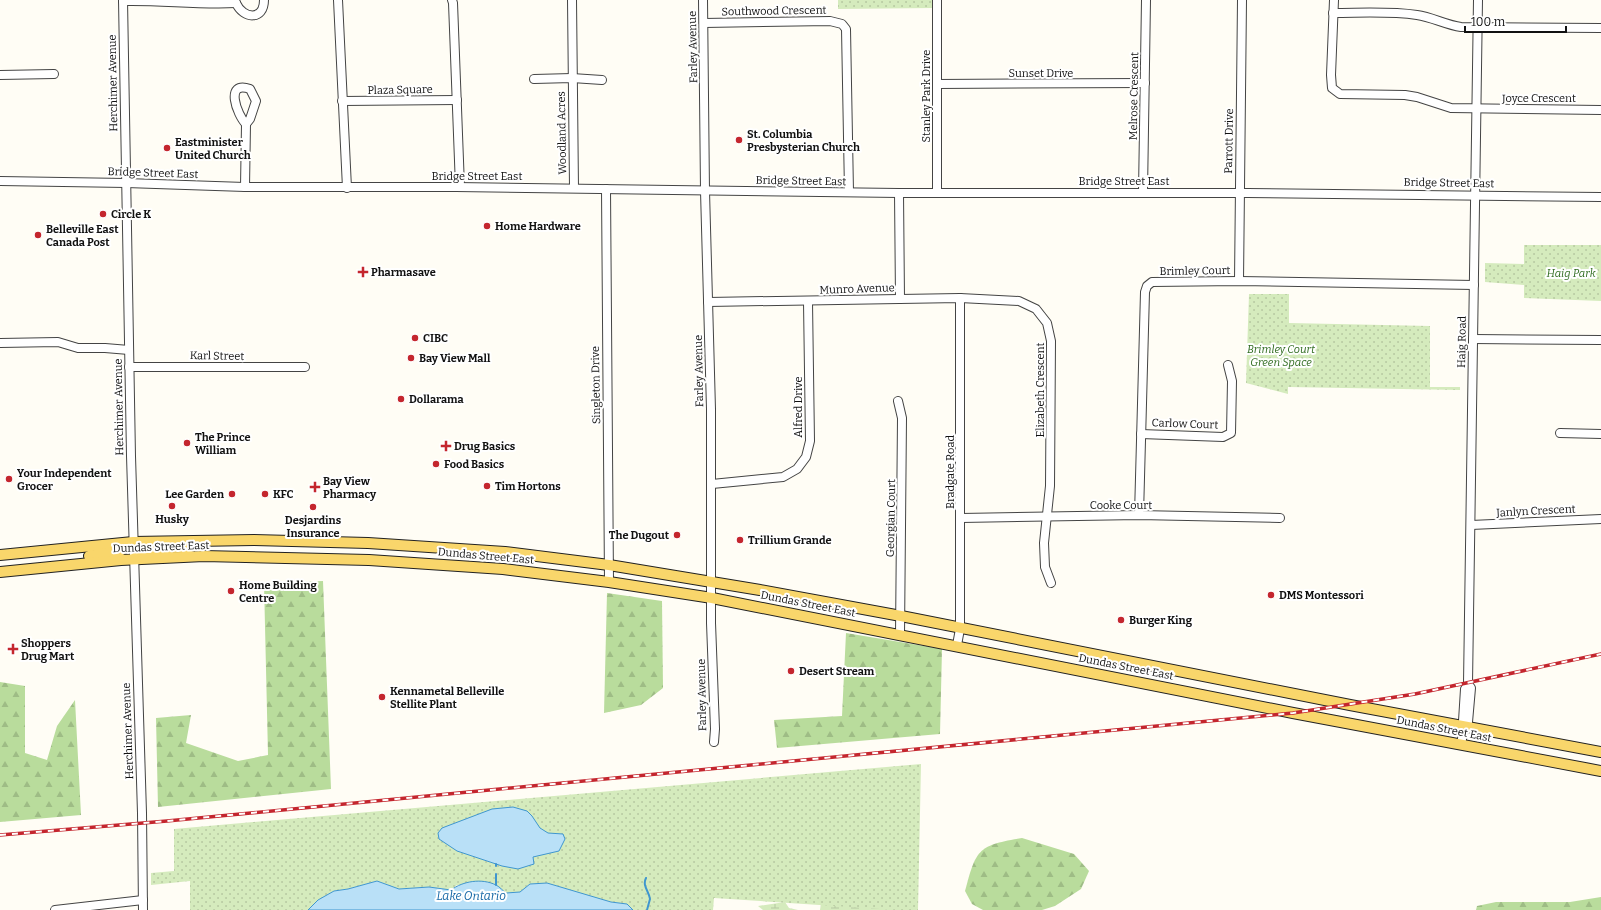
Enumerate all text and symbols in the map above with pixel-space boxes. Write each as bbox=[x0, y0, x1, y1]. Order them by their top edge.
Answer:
street label: Southwood Crescent bbox=[721, 4, 827, 18]
scale bar bbox=[1465, 8, 1566, 34]
street label: Farley Avenue bbox=[686, 11, 700, 83]
text: 100 m bbox=[1471, 15, 1506, 29]
street label: Herchimer Avenue bbox=[106, 34, 120, 132]
street label: Stanley Park Drive bbox=[920, 50, 933, 142]
street label: Melrose Crescent bbox=[1127, 52, 1141, 140]
street label: Sunset Drive bbox=[1009, 67, 1073, 80]
street label: Plaza Square bbox=[367, 83, 433, 97]
street label: Woodland Acres bbox=[555, 91, 569, 175]
street label: Joyce Crescent bbox=[1501, 92, 1576, 105]
street label: Parrott Drive bbox=[1222, 108, 1236, 174]
place label: St. Columbia Presbysterian Church bbox=[747, 128, 860, 154]
marker: St. Columbia Presbysterian Church bbox=[734, 135, 744, 145]
place label: Eastminister United Church bbox=[175, 136, 251, 162]
marker: Eastminister United Church bbox=[162, 143, 172, 153]
street label: Bridge Street East bbox=[107, 165, 199, 181]
street label: Bridge Street East bbox=[432, 170, 522, 183]
street label: Bridge Street East bbox=[756, 174, 846, 188]
street label: Bridge Street East bbox=[1079, 175, 1169, 188]
street label: Bridge Street East bbox=[1404, 176, 1494, 190]
place label: Circle K bbox=[111, 208, 151, 221]
marker: Circle K bbox=[98, 209, 108, 219]
place label: Home Hardware bbox=[495, 220, 581, 233]
marker: Home Hardware bbox=[482, 221, 492, 231]
place label: Belleville East Canada Post bbox=[46, 223, 119, 249]
marker: Belleville East Canada Post bbox=[33, 230, 43, 240]
street label: Brimley Court bbox=[1159, 264, 1231, 278]
place label: Pharmasave bbox=[371, 266, 436, 279]
marker: Pharmasave bbox=[358, 267, 368, 277]
park label: Haig Park bbox=[1546, 267, 1597, 280]
street label: Munro Avenue bbox=[819, 281, 895, 297]
street label: Haig Road bbox=[1455, 315, 1469, 368]
place label: CIBC bbox=[423, 332, 448, 345]
marker: CIBC bbox=[410, 333, 420, 343]
street label: Farley Avenue bbox=[692, 335, 706, 407]
street label: Elizabeth Crescent bbox=[1034, 343, 1047, 437]
park label: Brimley Court Green Space bbox=[1247, 343, 1315, 369]
street label: Singleton Drive bbox=[589, 346, 603, 424]
street label: Karl Street bbox=[190, 349, 244, 363]
place label: Bay View Mall bbox=[419, 352, 491, 365]
marker: Bay View Mall bbox=[406, 353, 416, 363]
street label: Herchimer Avenue bbox=[112, 358, 126, 456]
street label: Alfred Drive bbox=[792, 376, 805, 438]
place label: Dollarama bbox=[409, 393, 465, 406]
marker: Dollarama bbox=[396, 394, 406, 404]
street label: Carlow Court bbox=[1151, 416, 1219, 432]
place label: The Prince William bbox=[195, 431, 251, 457]
street label: Bradgate Road bbox=[944, 435, 957, 509]
marker: The Prince William bbox=[182, 438, 192, 448]
place label: Drug Basics bbox=[454, 440, 516, 453]
marker: Drug Basics bbox=[441, 441, 451, 451]
place label: Food Basics bbox=[444, 458, 505, 471]
marker: Food Basics bbox=[431, 459, 441, 469]
place label: Your Independent Grocer bbox=[17, 467, 112, 493]
marker: Your Independent Grocer bbox=[4, 474, 14, 484]
place label: Bay View Pharmacy bbox=[323, 475, 377, 501]
street label: Georgian Court bbox=[884, 479, 898, 557]
place label: Tim Hortons bbox=[495, 480, 561, 493]
marker: Tim Hortons bbox=[482, 481, 492, 491]
marker: Bay View Pharmacy bbox=[310, 482, 320, 492]
place label: Lee Garden bbox=[165, 488, 224, 501]
place label: KFC bbox=[273, 488, 294, 501]
marker: Lee Garden bbox=[227, 489, 237, 499]
marker: KFC bbox=[260, 489, 270, 499]
street label: Cooke Court bbox=[1090, 499, 1152, 512]
marker: Husky bbox=[167, 501, 177, 511]
marker: Desjardins Insurance bbox=[308, 502, 318, 512]
street label: Janlyn Crescent bbox=[1495, 502, 1576, 520]
place label: Husky bbox=[155, 513, 190, 526]
place label: Desjardins Insurance bbox=[285, 514, 342, 540]
place label: The Dugout bbox=[609, 529, 670, 542]
marker: The Dugout bbox=[672, 530, 682, 540]
place label: Trillium Grande bbox=[748, 534, 832, 547]
marker: Trillium Grande bbox=[735, 535, 745, 545]
street label: Dundas Street East bbox=[113, 539, 209, 555]
street label: Dundas Street East bbox=[437, 545, 535, 567]
place label: Home Building Centre bbox=[239, 579, 318, 605]
marker: Home Building Centre bbox=[226, 586, 236, 596]
street label: Dundas Street East bbox=[759, 588, 857, 620]
place label: DMS Montessori bbox=[1279, 589, 1364, 602]
marker: DMS Montessori bbox=[1266, 590, 1276, 600]
place label: Burger King bbox=[1129, 614, 1193, 627]
marker: Burger King bbox=[1116, 615, 1126, 625]
place label: Shoppers Drug Mart bbox=[21, 637, 75, 663]
marker: Shoppers Drug Mart bbox=[8, 644, 18, 654]
street label: Dundas Street East bbox=[1077, 651, 1175, 683]
street label: Farley Avenue bbox=[695, 659, 709, 731]
place label: Desert Stream bbox=[799, 665, 875, 678]
marker: Desert Stream bbox=[786, 666, 796, 676]
street label: Herchimer Avenue bbox=[120, 682, 136, 780]
place label: Kennametal Belleville Stellite Plant bbox=[390, 685, 504, 711]
marker: Kennametal Belleville Stellite Plant bbox=[377, 692, 387, 702]
street label: Dundas Street East bbox=[1395, 713, 1493, 745]
water label: Lake Ontario bbox=[436, 889, 506, 903]

